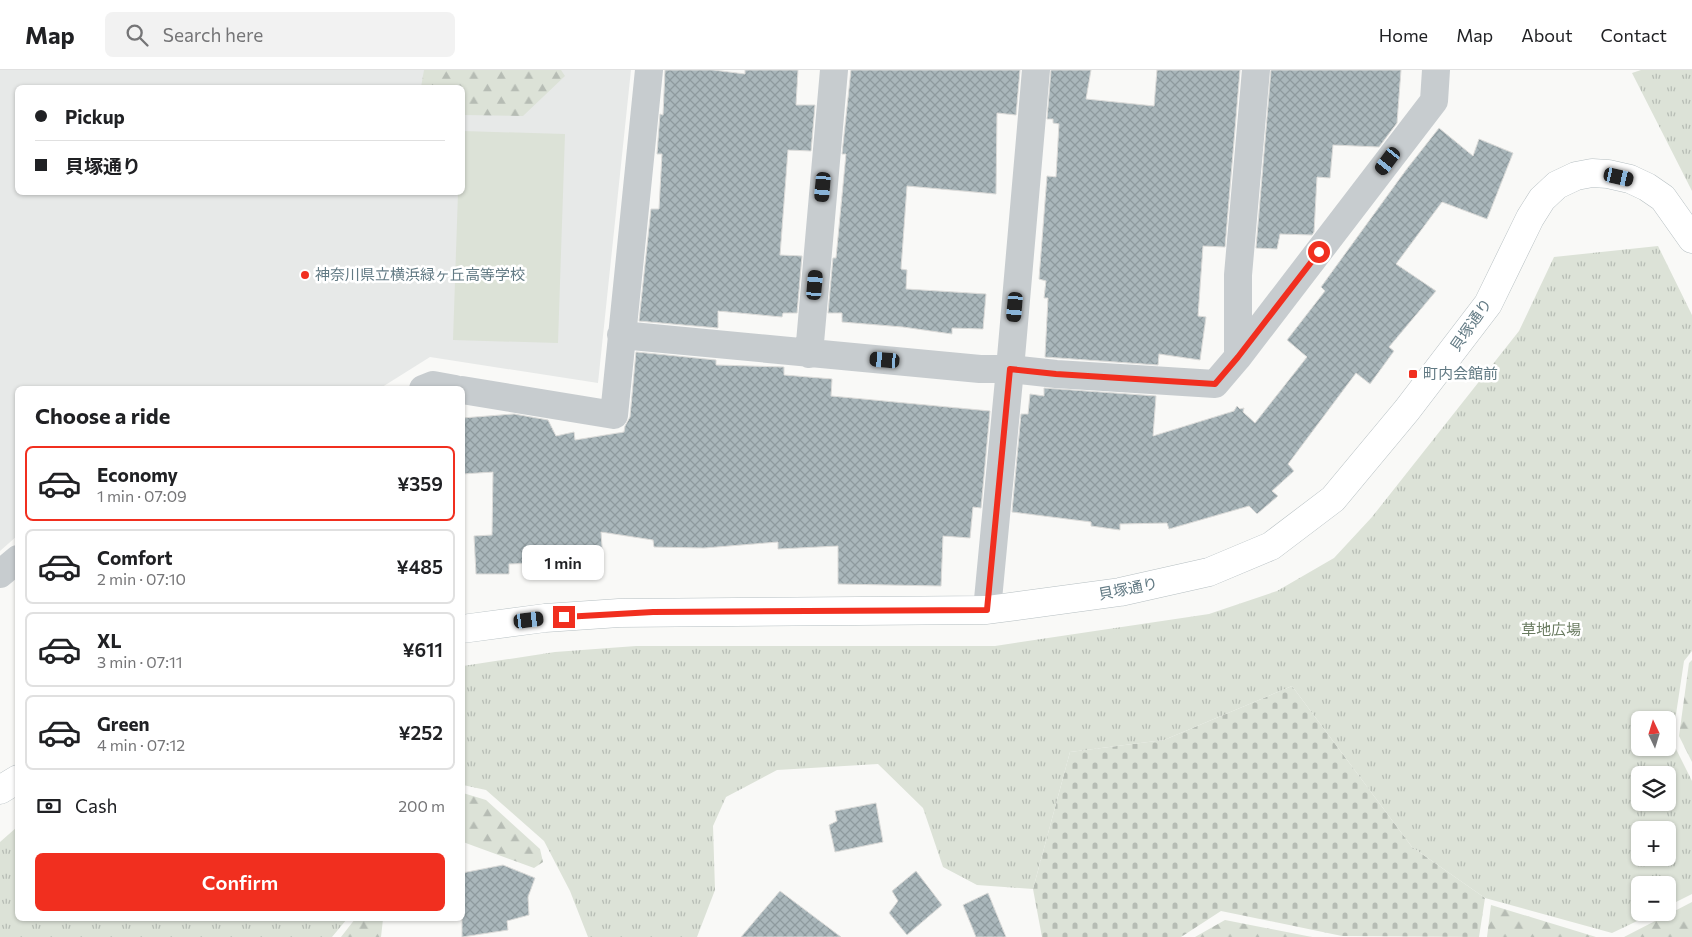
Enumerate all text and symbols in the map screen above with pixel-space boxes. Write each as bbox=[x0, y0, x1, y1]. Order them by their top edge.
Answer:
search box bbox=[105, 12, 455, 57]
text: Map bbox=[25, 20, 75, 49]
icon: search bbox=[123, 21, 151, 49]
text: Search here bbox=[163, 23, 263, 46]
text: Home bbox=[1379, 24, 1428, 46]
text: Map bbox=[1456, 24, 1493, 46]
text: About bbox=[1521, 24, 1573, 46]
text: Contact bbox=[1601, 24, 1667, 46]
text: Pickup bbox=[65, 105, 125, 128]
car bbox=[1372, 145, 1403, 177]
text: 貝塚通り bbox=[65, 154, 141, 177]
car bbox=[1602, 166, 1635, 188]
car bbox=[814, 171, 831, 203]
route start bbox=[1308, 241, 1330, 263]
place label: 神奈川県立横浜緑ヶ丘高等学校 bbox=[315, 265, 525, 283]
marker: 神奈川県立横浜緑ヶ丘高等学校 bbox=[299, 269, 311, 281]
car bbox=[806, 269, 823, 301]
car bbox=[1006, 291, 1023, 323]
street label: 貝塚通り bbox=[1446, 295, 1495, 354]
car bbox=[869, 351, 900, 369]
place label: 町内会館前 bbox=[1423, 364, 1498, 382]
marker: 町内会館前 bbox=[1407, 368, 1419, 380]
text: Choose a ride bbox=[35, 402, 170, 429]
icon: car bbox=[37, 461, 82, 506]
text: Economy bbox=[97, 463, 178, 486]
text: ¥359 bbox=[397, 472, 443, 495]
text: 1 min · 07:09 bbox=[97, 486, 187, 505]
icon: car bbox=[37, 544, 82, 589]
callout: 1 min bbox=[523, 544, 605, 580]
text: Comfort bbox=[97, 546, 173, 569]
text: 1 min bbox=[544, 553, 582, 572]
text: ¥485 bbox=[397, 555, 443, 578]
text: 2 min · 07:10 bbox=[97, 569, 186, 588]
street label: 貝塚通り bbox=[1097, 573, 1159, 603]
route end bbox=[553, 606, 575, 628]
car bbox=[513, 611, 544, 629]
park label: 草地広場 bbox=[1521, 620, 1581, 638]
icon: car bbox=[37, 627, 82, 672]
text: XL bbox=[97, 629, 122, 652]
text: ¥611 bbox=[402, 638, 443, 661]
text: 3 min · 07:11 bbox=[97, 652, 183, 671]
icon: car bbox=[37, 710, 82, 755]
north arrow bbox=[1631, 711, 1676, 756]
map controls bbox=[1631, 711, 1676, 921]
text: Green bbox=[97, 712, 149, 735]
text: ¥252 bbox=[398, 721, 443, 744]
text: 4 min · 07:12 bbox=[97, 735, 185, 754]
button: layers bbox=[1631, 766, 1676, 811]
icon: cash bbox=[35, 792, 63, 820]
text: Cash bbox=[75, 794, 117, 817]
text: 200 m bbox=[398, 796, 445, 815]
button: + bbox=[1631, 821, 1676, 866]
button: Confirm bbox=[35, 853, 445, 911]
button: − bbox=[1631, 876, 1676, 921]

